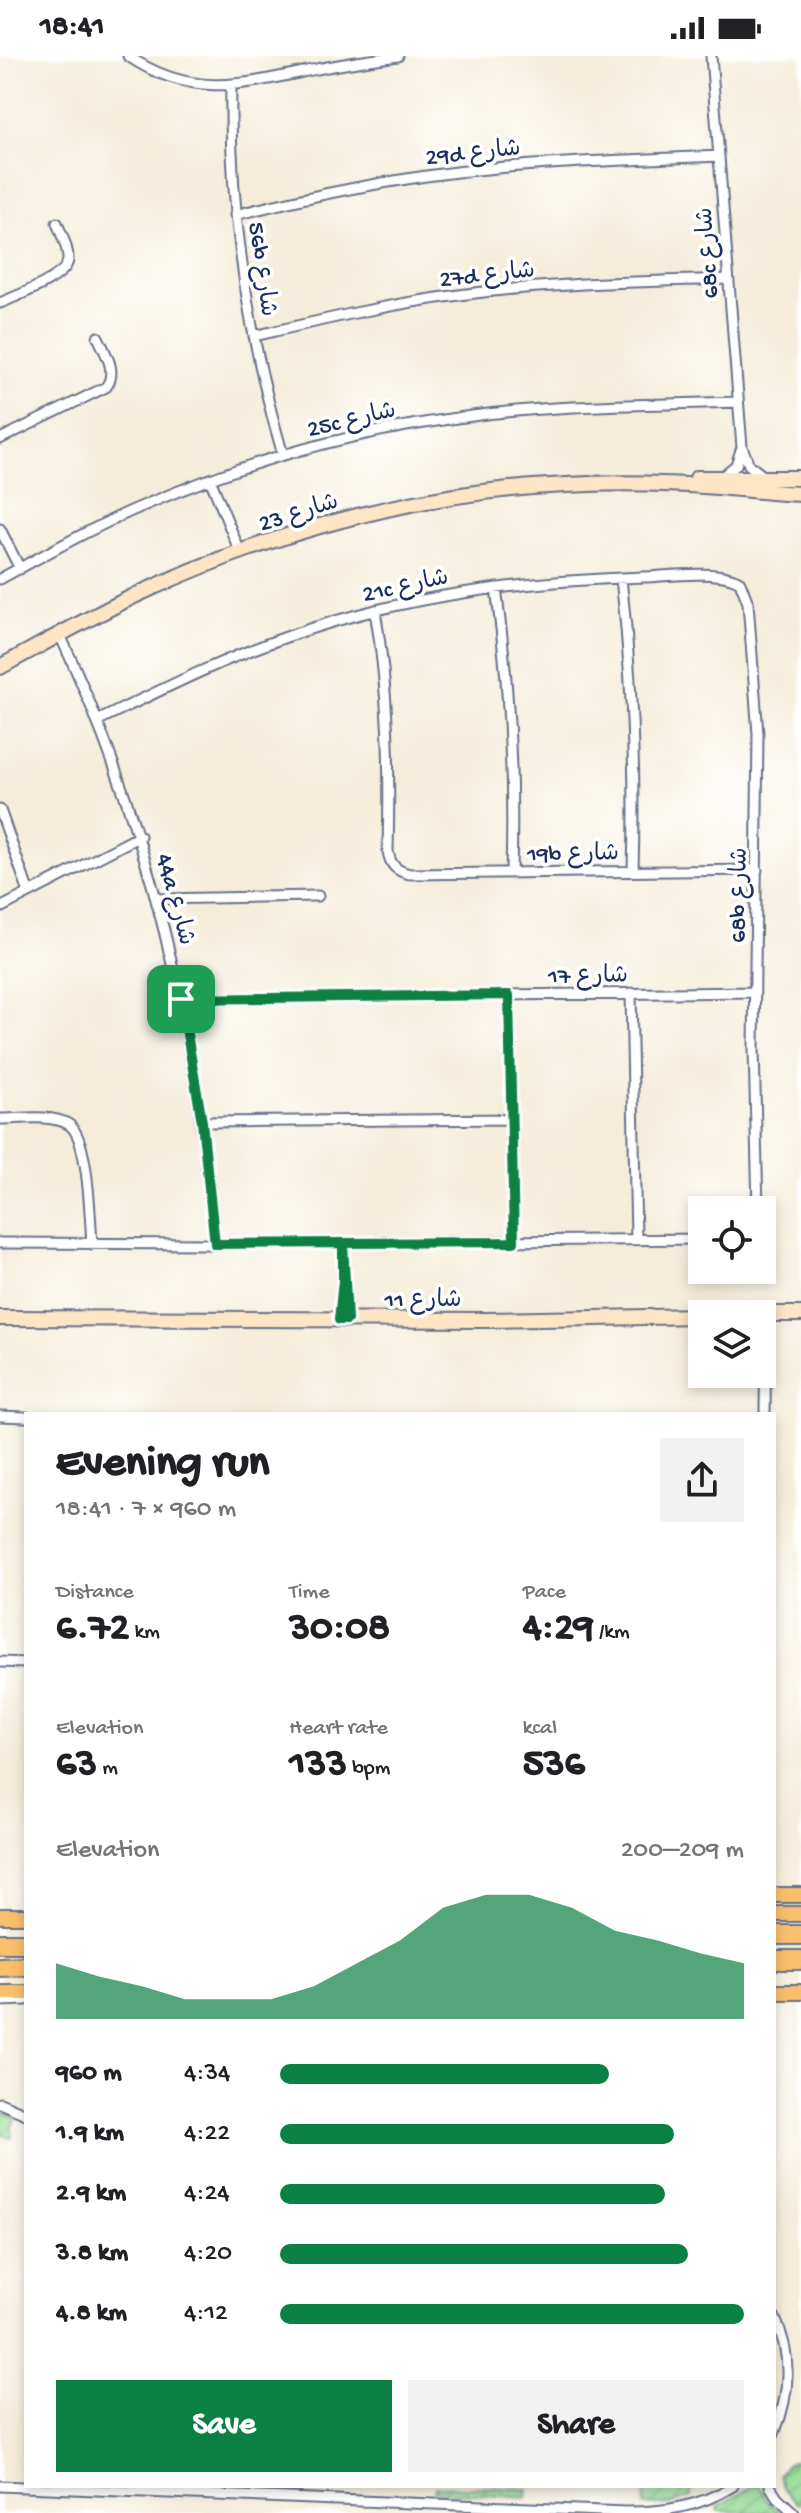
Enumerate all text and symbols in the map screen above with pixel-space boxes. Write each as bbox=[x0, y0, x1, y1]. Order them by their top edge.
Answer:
text: 18:41 bbox=[40, 11, 104, 46]
street label: 29d شارع bbox=[424, 135, 522, 174]
street label: 68c شارع bbox=[692, 206, 727, 299]
street label: 56b شارع bbox=[240, 220, 282, 319]
street label: 27d شارع bbox=[438, 257, 537, 296]
street label: 25c شارع bbox=[305, 397, 399, 446]
street label: شارع 23 bbox=[256, 489, 342, 540]
street label: 21c شارع bbox=[360, 564, 451, 611]
street label: 19b شارع bbox=[526, 840, 619, 871]
street label: 68b شارع bbox=[725, 847, 756, 943]
street label: 44a شارع bbox=[147, 851, 200, 949]
street label: شارع 17 bbox=[547, 962, 628, 993]
pin bbox=[147, 965, 215, 1033]
icon: arrive bbox=[159, 977, 203, 1021]
map controls bbox=[688, 1196, 776, 1388]
button: locate bbox=[688, 1196, 776, 1284]
street label: شارع 11 bbox=[383, 1287, 462, 1316]
button: layers bbox=[688, 1300, 776, 1388]
button: share bbox=[660, 1438, 744, 1522]
text: Evening run bbox=[56, 1439, 269, 1491]
text: 18:41 · 7 × 960 m bbox=[56, 1495, 236, 1526]
text: Distance bbox=[56, 1580, 134, 1606]
text: Time bbox=[289, 1580, 330, 1606]
text: Pace bbox=[523, 1580, 566, 1606]
text: 6.72 bbox=[56, 1606, 129, 1653]
text: 30:08 bbox=[289, 1606, 390, 1653]
text: 4:29 bbox=[523, 1606, 594, 1653]
text: km bbox=[129, 1620, 160, 1646]
text: /km bbox=[594, 1620, 630, 1646]
text: Elevation bbox=[56, 1716, 143, 1742]
text: Heart rate bbox=[289, 1716, 388, 1742]
text: kcal bbox=[523, 1716, 557, 1742]
text: 63 bbox=[56, 1742, 97, 1789]
text: 133 bbox=[289, 1742, 347, 1789]
text: 536 bbox=[523, 1742, 585, 1789]
text: m bbox=[97, 1756, 118, 1782]
text: bpm bbox=[347, 1756, 390, 1782]
text: Elevation bbox=[56, 1836, 159, 1867]
text: 200–209 m bbox=[621, 1836, 744, 1867]
text: 960 m bbox=[56, 2059, 122, 2090]
text: 4:34 bbox=[184, 2059, 230, 2090]
text: 1.9 km bbox=[56, 2119, 124, 2150]
text: 4:22 bbox=[184, 2119, 230, 2150]
text: 2.9 km bbox=[56, 2179, 126, 2210]
text: 4:24 bbox=[184, 2179, 230, 2210]
text: 3.8 km bbox=[56, 2239, 128, 2270]
text: 4:20 bbox=[184, 2239, 232, 2270]
text: 4.8 km bbox=[56, 2299, 127, 2330]
text: 4:12 bbox=[184, 2299, 228, 2330]
button: Save bbox=[56, 2380, 392, 2472]
button: Share bbox=[408, 2380, 744, 2472]

